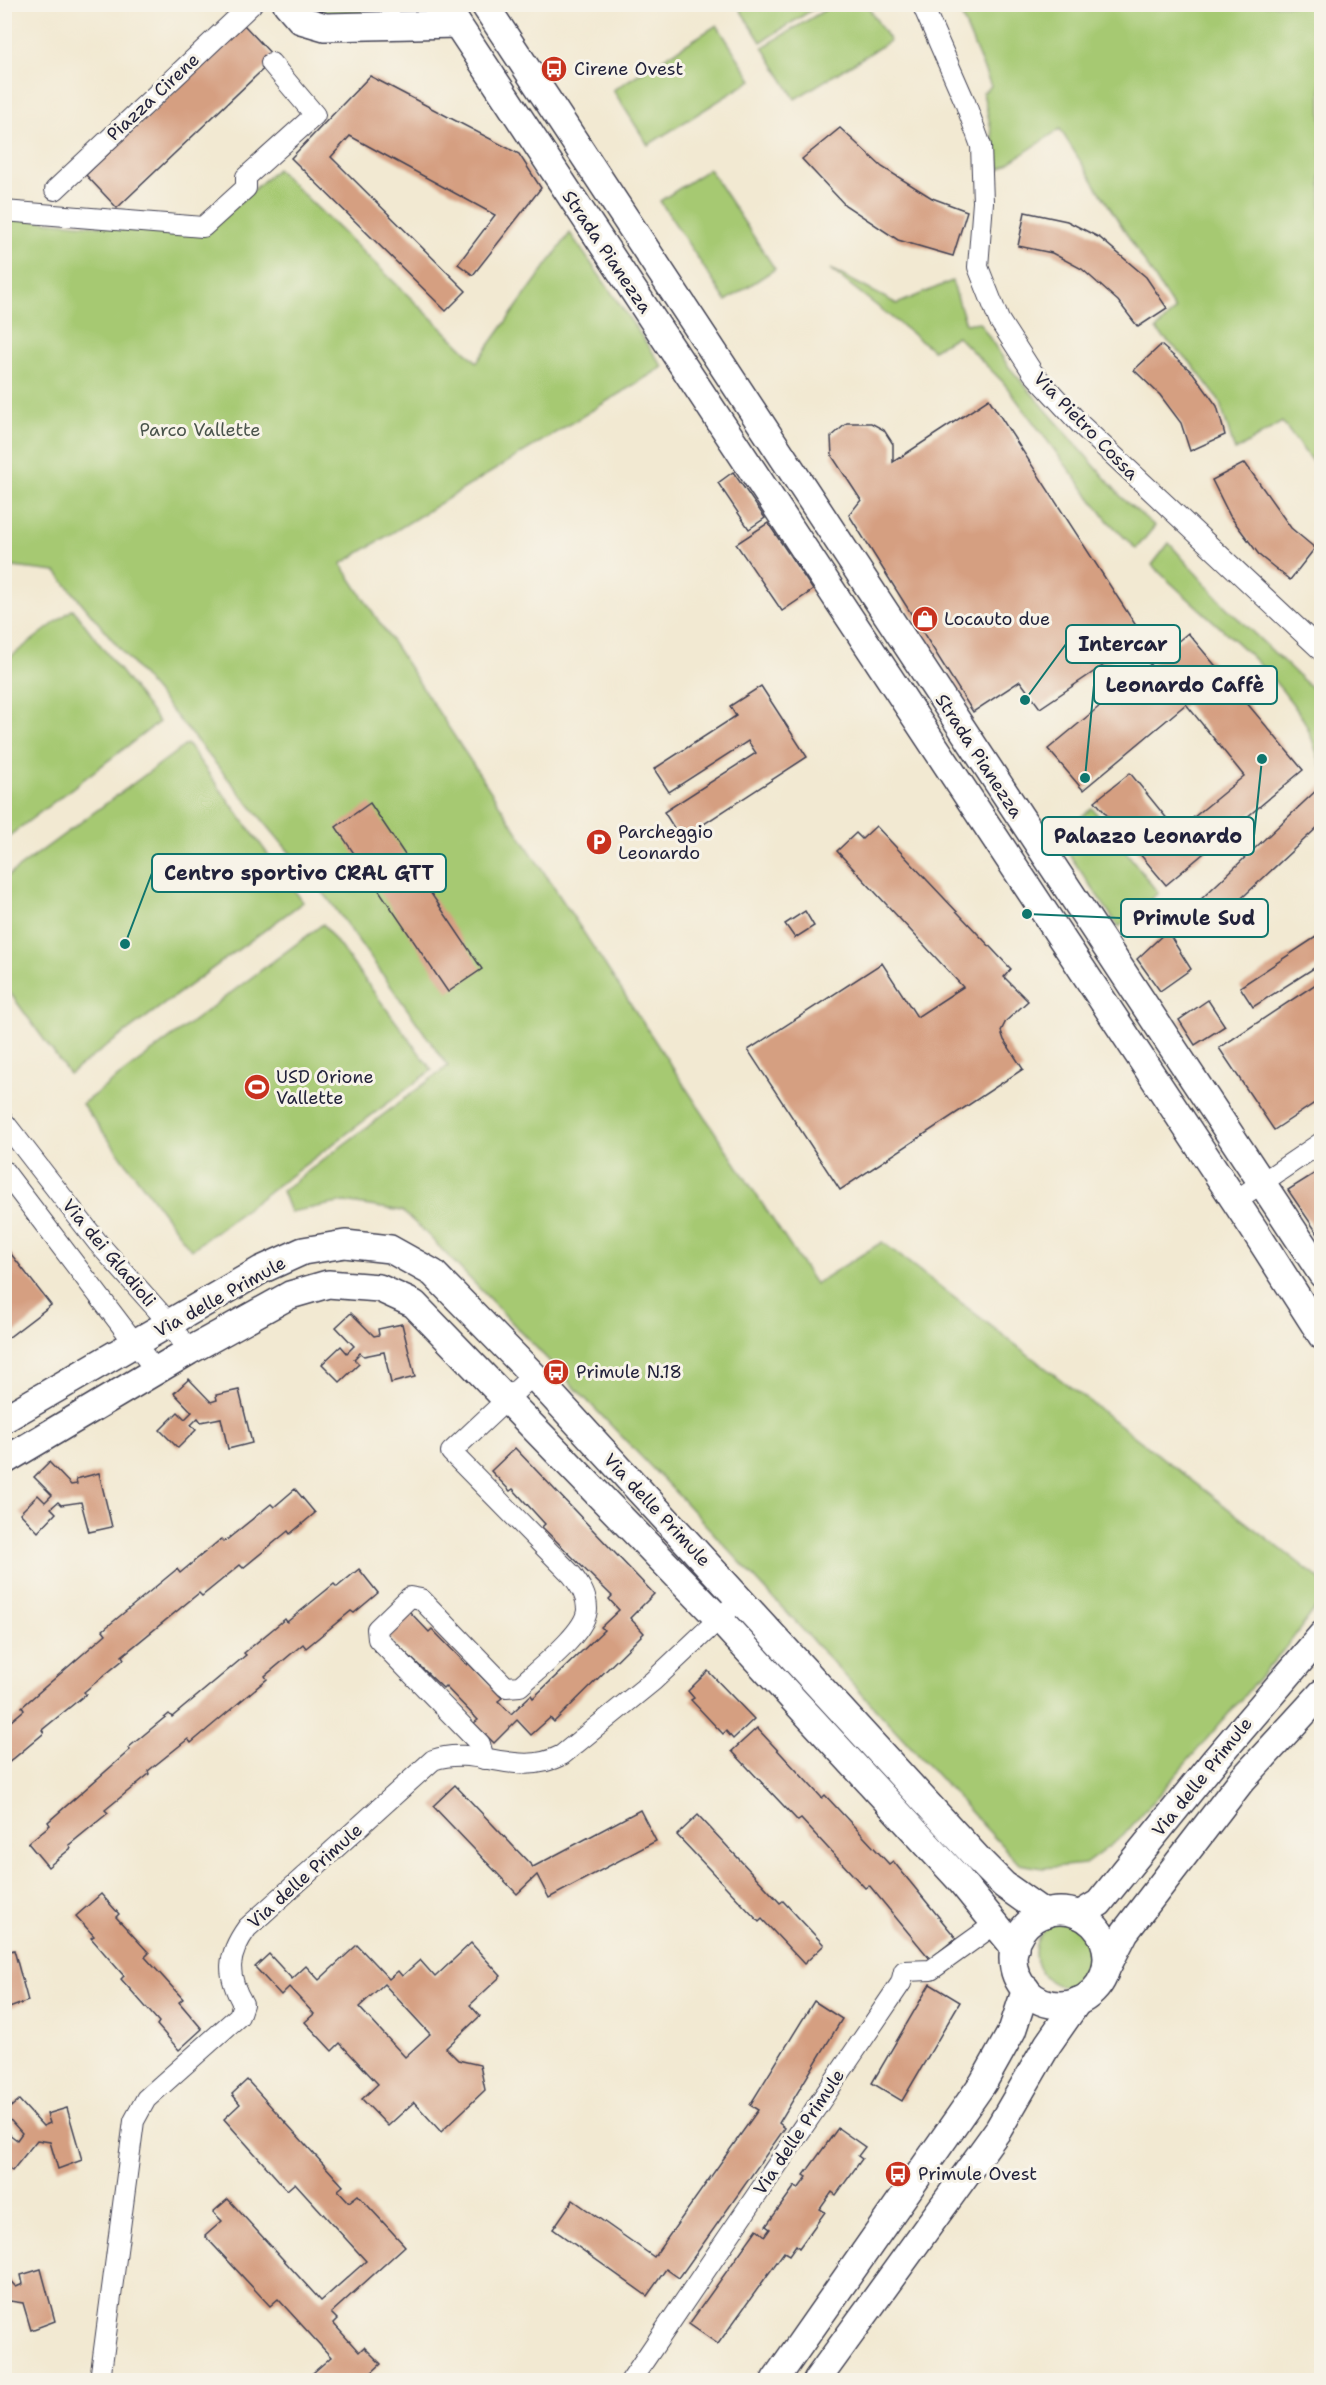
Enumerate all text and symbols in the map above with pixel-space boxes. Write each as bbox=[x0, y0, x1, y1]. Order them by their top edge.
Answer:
street label: Piazza Cirene bbox=[101, 48, 205, 146]
bus stop icon: Cirene Ovest bbox=[539, 54, 569, 84]
place label: Cirene Ovest bbox=[574, 57, 683, 81]
street label: Strada Pianezza bbox=[557, 186, 657, 318]
street label: Via Pietro Cossa bbox=[1028, 367, 1144, 485]
park label: Parco Vallette bbox=[139, 418, 261, 442]
shop icon: Locauto due bbox=[910, 604, 940, 634]
place label: Locauto due bbox=[944, 607, 1050, 631]
callout: Intercar bbox=[1066, 625, 1180, 663]
text: Intercar bbox=[1078, 631, 1168, 657]
callout: Leonardo Caffè bbox=[1094, 666, 1277, 704]
text: Leonardo Caffè bbox=[1105, 672, 1265, 698]
street label: Strada Pianezza bbox=[930, 689, 1028, 823]
callout: Palazzo Leonardo bbox=[1042, 817, 1254, 855]
place label: Parcheggio Leonardo bbox=[618, 820, 713, 865]
text: Palazzo Leonardo bbox=[1054, 823, 1242, 849]
parking icon: Parcheggio Leonardo bbox=[584, 827, 614, 857]
callout: Centro sportivo CRAL GTT bbox=[152, 854, 446, 892]
text: Centro sportivo CRAL GTT bbox=[164, 860, 434, 886]
callout: Primule Sud bbox=[1121, 899, 1268, 937]
text: Primule Sud bbox=[1133, 905, 1256, 931]
place label: USD Orione Vallette bbox=[276, 1065, 374, 1110]
sports icon: USD Orione Vallette bbox=[242, 1072, 272, 1102]
street label: Via dei Gladioli bbox=[57, 1194, 161, 1312]
street label: Via delle Primule bbox=[150, 1251, 290, 1343]
bus stop icon: Primule N.18 bbox=[541, 1357, 571, 1387]
place label: Primule N.18 bbox=[576, 1360, 682, 1384]
street label: Via delle Primule bbox=[598, 1448, 716, 1572]
street label: Via delle Primule bbox=[1146, 1712, 1258, 1842]
street label: Via delle Primule bbox=[242, 1818, 368, 1934]
street label: Via delle Primule bbox=[748, 2064, 850, 2200]
bus stop icon: Primule Ovest bbox=[883, 2159, 913, 2189]
place label: Primule Ovest bbox=[918, 2162, 1037, 2186]

